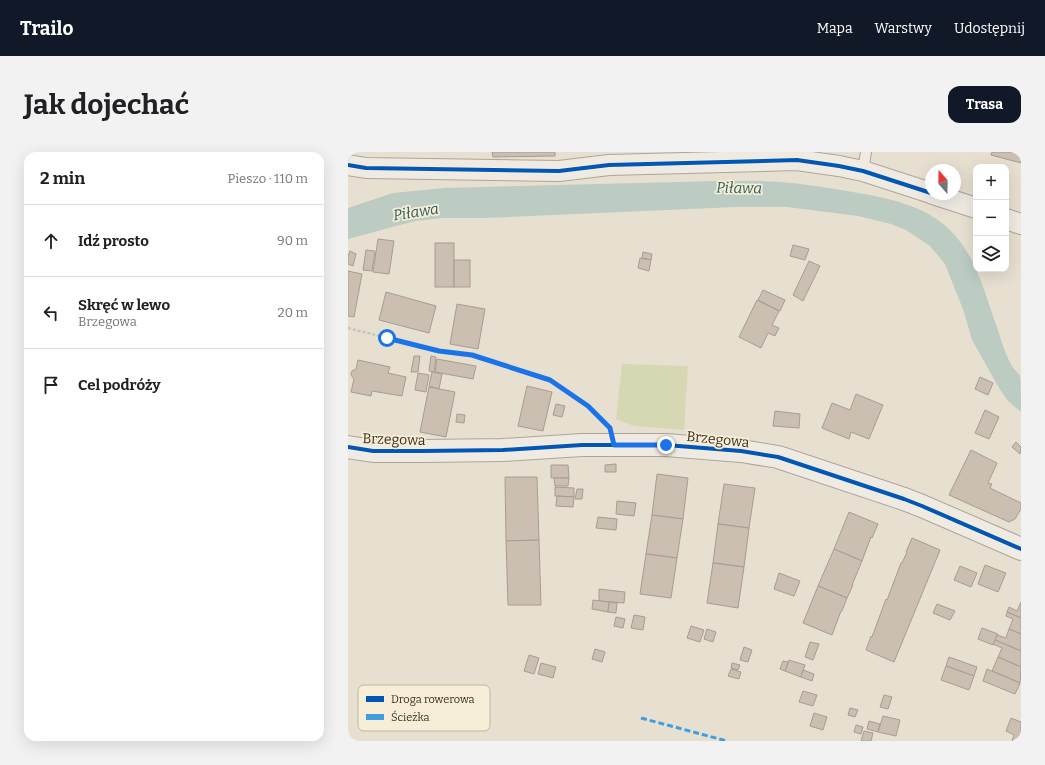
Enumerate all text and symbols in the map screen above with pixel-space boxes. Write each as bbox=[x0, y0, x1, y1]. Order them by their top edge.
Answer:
text: Trailo bbox=[20, 17, 73, 40]
text: Mapa bbox=[817, 20, 853, 37]
text: Warstwy bbox=[875, 20, 932, 37]
text: Udostępnij bbox=[954, 20, 1025, 37]
button: Trasa bbox=[948, 86, 1021, 123]
text: Jak dojechać bbox=[24, 88, 189, 121]
north arrow bbox=[925, 164, 961, 200]
map controls bbox=[973, 164, 1009, 272]
button: + bbox=[973, 164, 1009, 200]
text: 2 min bbox=[40, 168, 85, 189]
text: Pieszo · 110 m bbox=[228, 171, 308, 186]
water label: Piława bbox=[716, 179, 762, 197]
water label: Piława bbox=[392, 200, 440, 224]
button: − bbox=[973, 200, 1009, 236]
icon: ahead bbox=[40, 230, 62, 252]
text: Idź prosto bbox=[78, 232, 149, 250]
text: 90 m bbox=[277, 233, 308, 248]
button: layers bbox=[973, 236, 1009, 272]
text: Skręć w lewo bbox=[78, 296, 170, 314]
icon: left bbox=[40, 302, 62, 324]
text: 20 m bbox=[278, 305, 308, 320]
text: Brzegowa bbox=[78, 314, 137, 329]
route start bbox=[378, 329, 396, 347]
icon: arrive bbox=[40, 374, 62, 396]
text: Cel podróży bbox=[78, 376, 161, 394]
street label: Brzegowa bbox=[686, 428, 751, 451]
street label: Brzegowa bbox=[362, 430, 426, 449]
route end bbox=[657, 436, 675, 454]
legend bbox=[358, 685, 490, 731]
text: Droga rowerowa bbox=[391, 693, 475, 706]
text: Ścieżka bbox=[391, 710, 429, 724]

